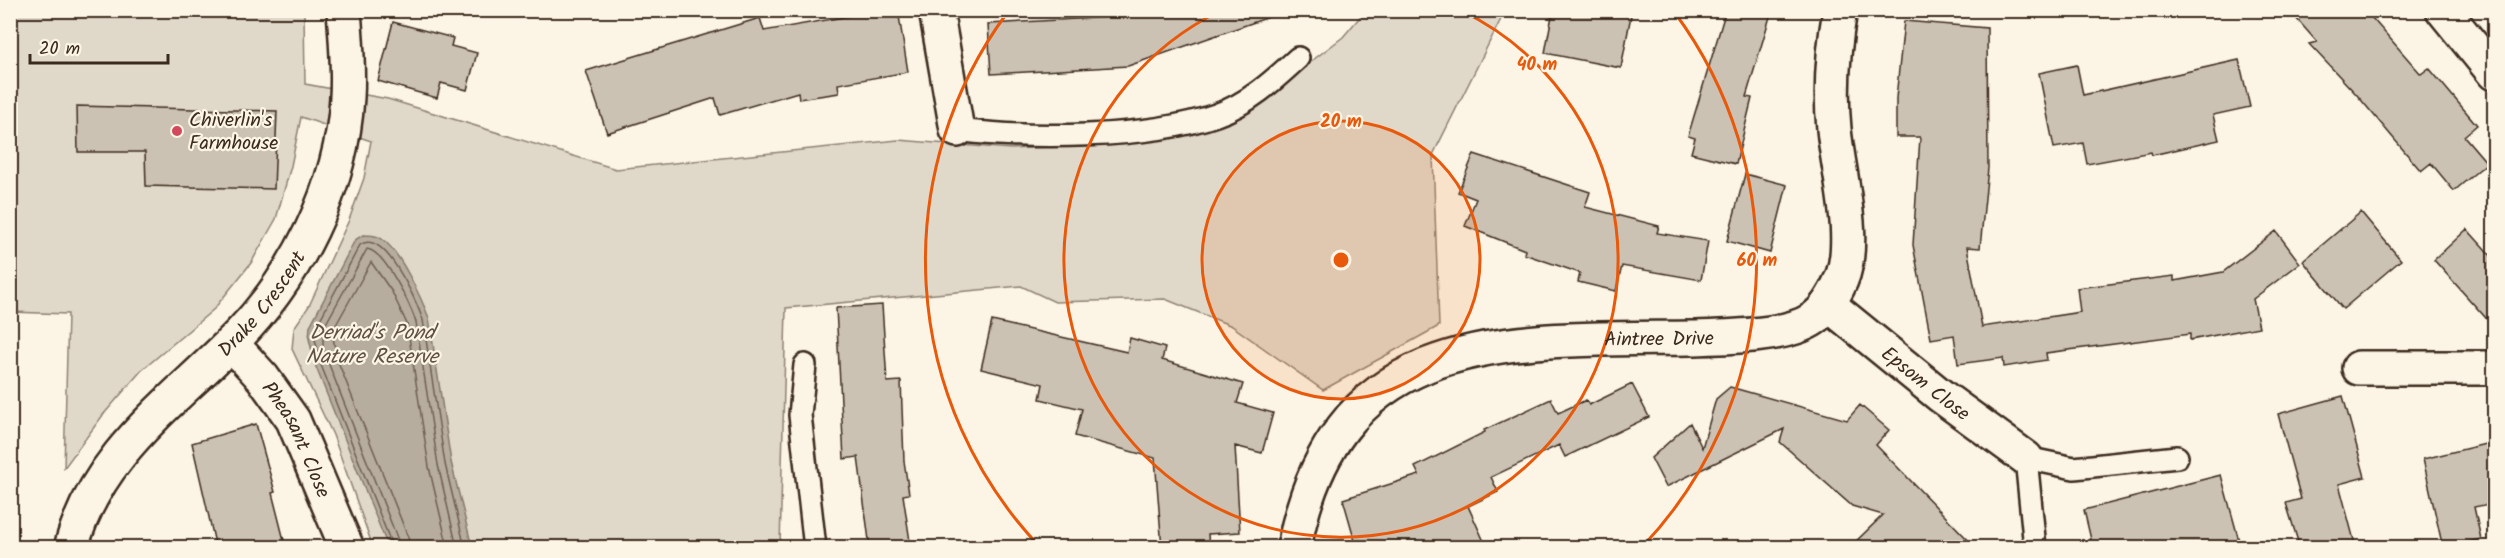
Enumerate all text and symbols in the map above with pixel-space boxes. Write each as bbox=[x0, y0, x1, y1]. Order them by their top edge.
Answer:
scale bar bbox=[30, 27, 168, 65]
text: 20 m bbox=[39, 35, 80, 64]
text: 40 m bbox=[1517, 51, 1558, 80]
place label: Chiverlin's Farmhouse bbox=[189, 105, 278, 160]
text: 20 m bbox=[1320, 108, 1362, 137]
marker: Chiverlin's Farmhouse bbox=[170, 124, 184, 138]
street label: Drake Crescent bbox=[211, 245, 316, 366]
text: 60 m bbox=[1737, 247, 1778, 276]
centre of rings bbox=[1331, 250, 1351, 270]
water label: Derriad's Pond Nature Reserve bbox=[306, 317, 441, 374]
street label: Aintree Drive bbox=[1604, 323, 1714, 357]
street label: Epsom Close bbox=[1873, 339, 1976, 430]
street label: Pheasant Close bbox=[252, 375, 338, 503]

